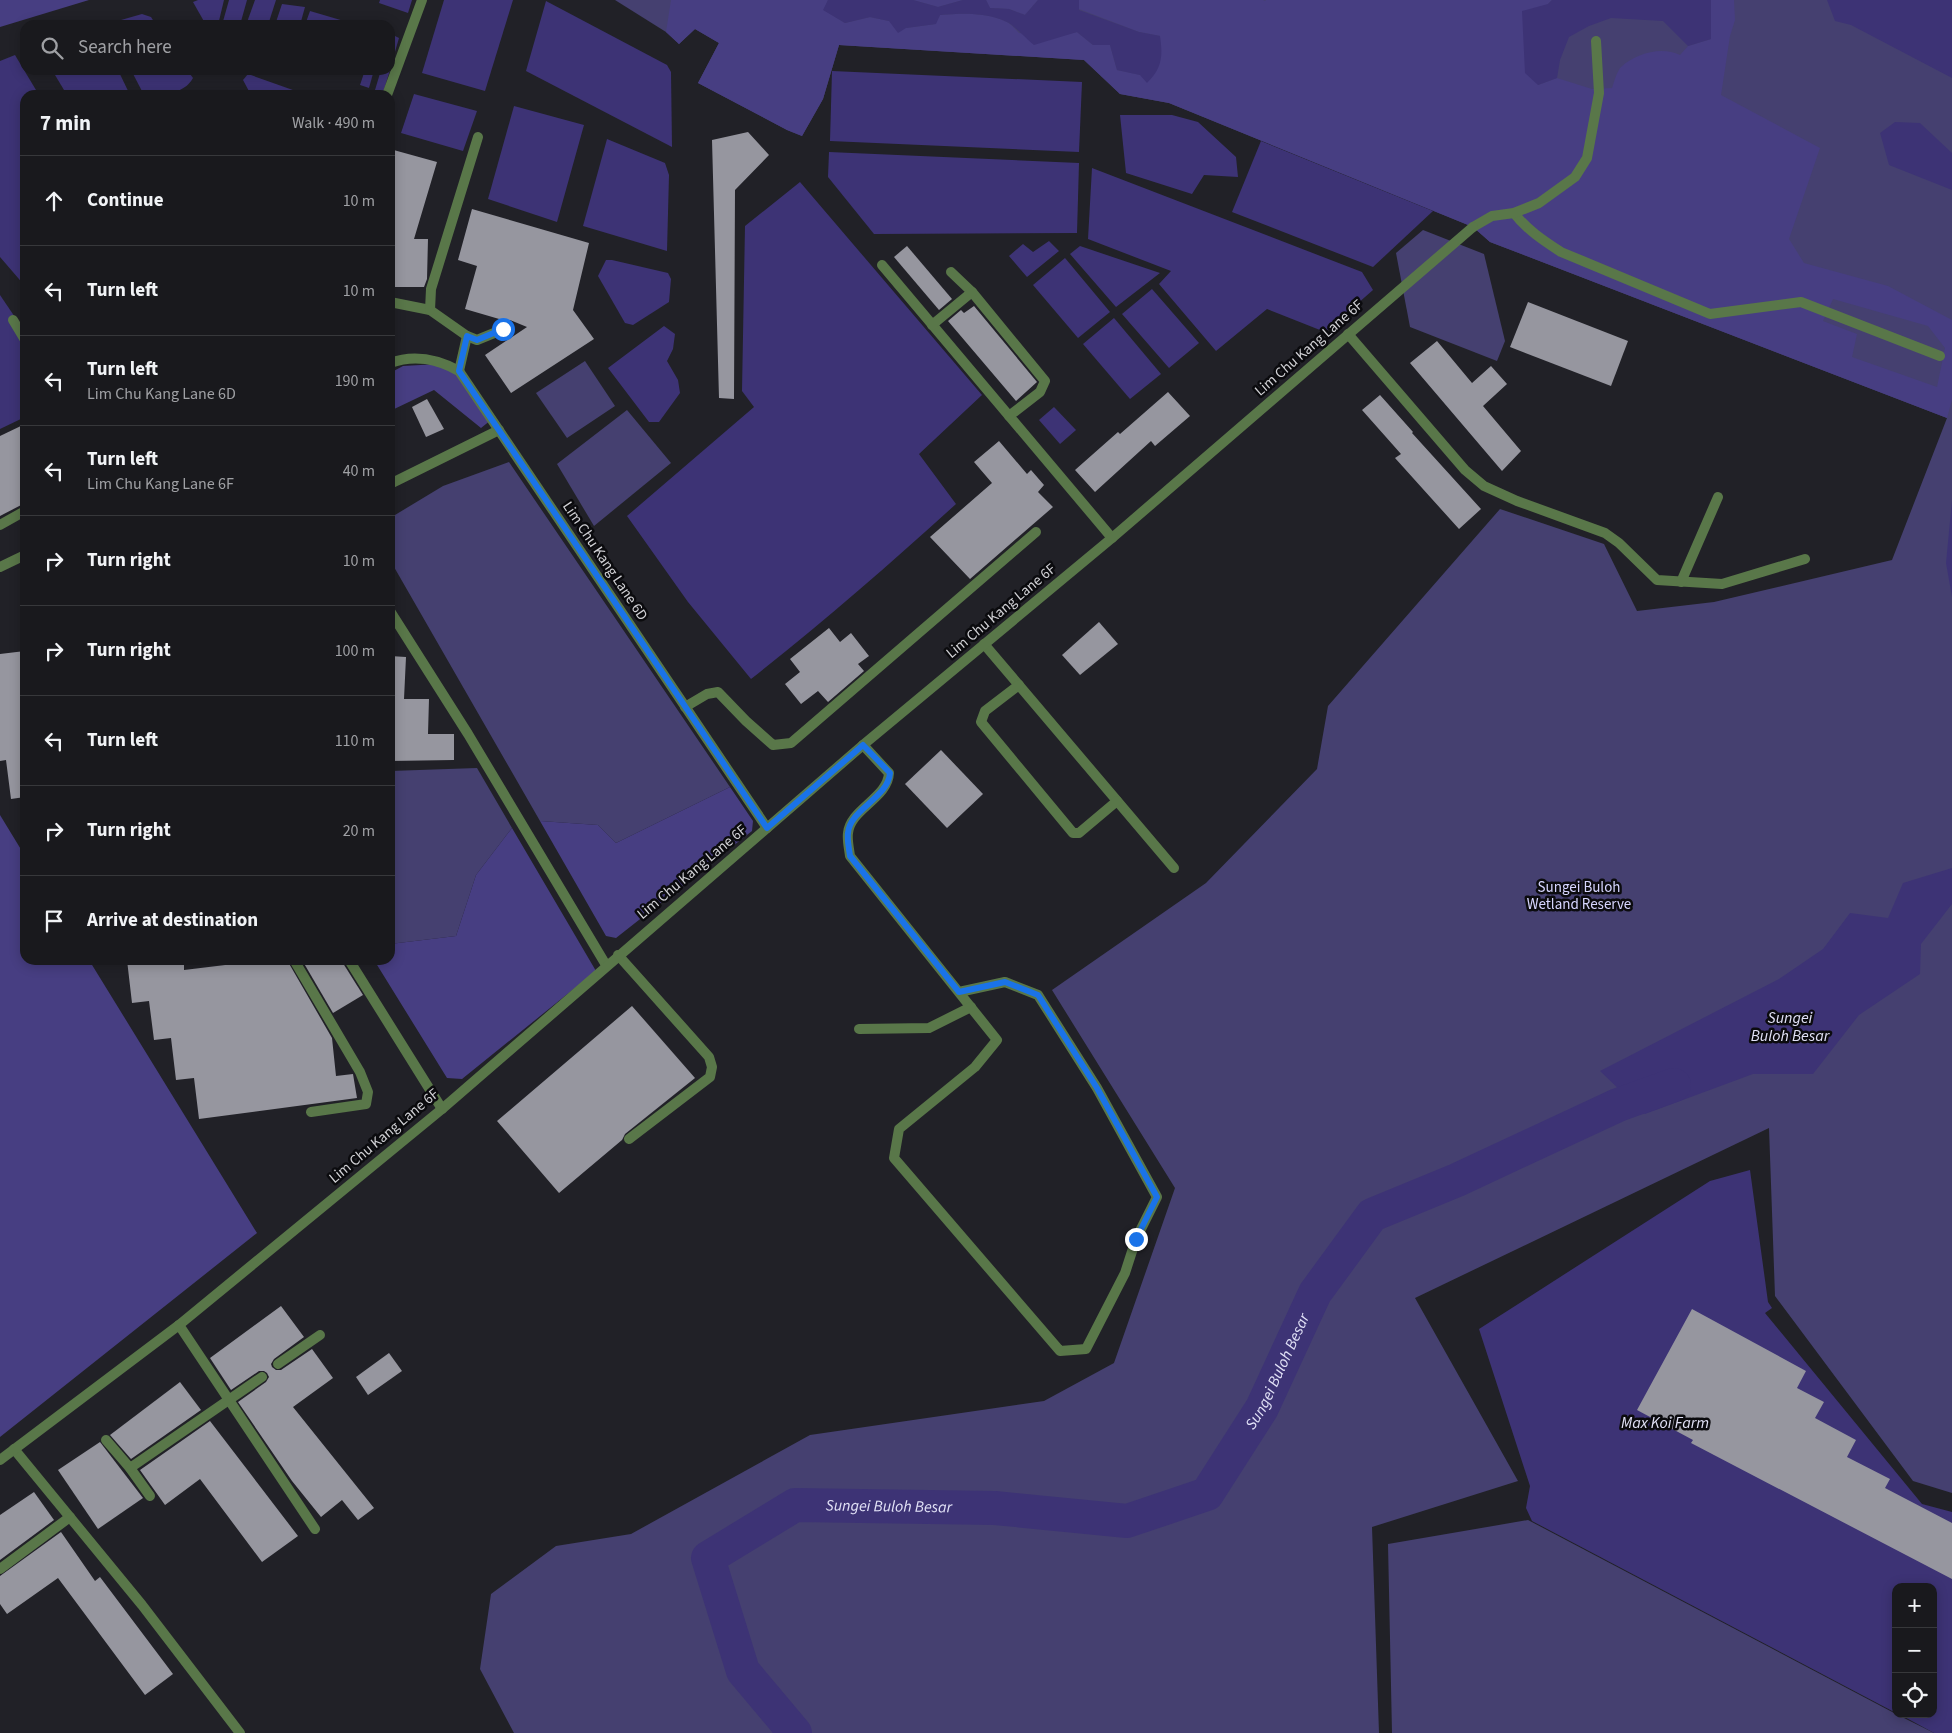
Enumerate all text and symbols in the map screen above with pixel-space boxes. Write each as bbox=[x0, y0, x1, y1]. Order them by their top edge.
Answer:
search box bbox=[20, 20, 395, 75]
icon: search bbox=[38, 34, 66, 62]
text: Search here bbox=[78, 34, 172, 61]
text: 7 min bbox=[40, 108, 91, 138]
text: Walk · 490 m bbox=[292, 112, 375, 134]
icon: ahead bbox=[40, 187, 68, 215]
text: Continue bbox=[87, 187, 164, 214]
text: 10 m bbox=[343, 190, 375, 212]
icon: left bbox=[40, 277, 68, 305]
text: Turn left bbox=[87, 277, 158, 304]
text: 10 m bbox=[343, 280, 375, 302]
street label: Lim Chu Kang Lane 6F bbox=[1250, 295, 1368, 401]
route start bbox=[492, 318, 515, 341]
text: Turn left bbox=[87, 356, 158, 383]
icon: left bbox=[40, 367, 68, 395]
text: 190 m bbox=[335, 370, 375, 392]
text: Lim Chu Kang Lane 6D bbox=[87, 383, 236, 405]
text: Turn left bbox=[87, 446, 158, 473]
icon: left bbox=[40, 457, 68, 485]
text: 40 m bbox=[343, 460, 375, 482]
text: Lim Chu Kang Lane 6F bbox=[87, 473, 234, 495]
street label: Lim Chu Kang Lane 6D bbox=[557, 497, 653, 625]
icon: right bbox=[40, 547, 68, 575]
text: Turn right bbox=[87, 547, 171, 574]
text: 10 m bbox=[343, 550, 375, 572]
street label: Lim Chu Kang Lane 6F bbox=[942, 558, 1061, 663]
icon: right bbox=[40, 637, 68, 665]
text: Turn right bbox=[87, 637, 171, 664]
text: 100 m bbox=[335, 640, 375, 662]
icon: left bbox=[40, 727, 68, 755]
text: Turn left bbox=[87, 727, 158, 754]
text: 110 m bbox=[335, 730, 375, 752]
icon: right bbox=[40, 817, 68, 845]
text: Turn right bbox=[87, 817, 171, 844]
street label: Lim Chu Kang Lane 6F bbox=[633, 819, 752, 924]
text: 20 m bbox=[343, 820, 375, 842]
park label: Sungei Buloh Wetland Reserve bbox=[1527, 877, 1631, 915]
icon: arrive bbox=[40, 907, 68, 935]
text: Arrive at destination bbox=[87, 907, 258, 934]
water label: Sungei Buloh Besar bbox=[1751, 1007, 1831, 1047]
street label: Lim Chu Kang Lane 6F bbox=[325, 1083, 444, 1188]
route end bbox=[1125, 1228, 1148, 1251]
water label: Sungei Buloh Besar bbox=[1240, 1308, 1316, 1434]
water label: Max Koi Farm bbox=[1621, 1412, 1709, 1434]
water label: Sungei Buloh Besar bbox=[825, 1494, 954, 1518]
map controls bbox=[1892, 1583, 1937, 1718]
button: + bbox=[1892, 1583, 1937, 1628]
button: − bbox=[1892, 1628, 1937, 1673]
button: locate bbox=[1892, 1673, 1937, 1718]

